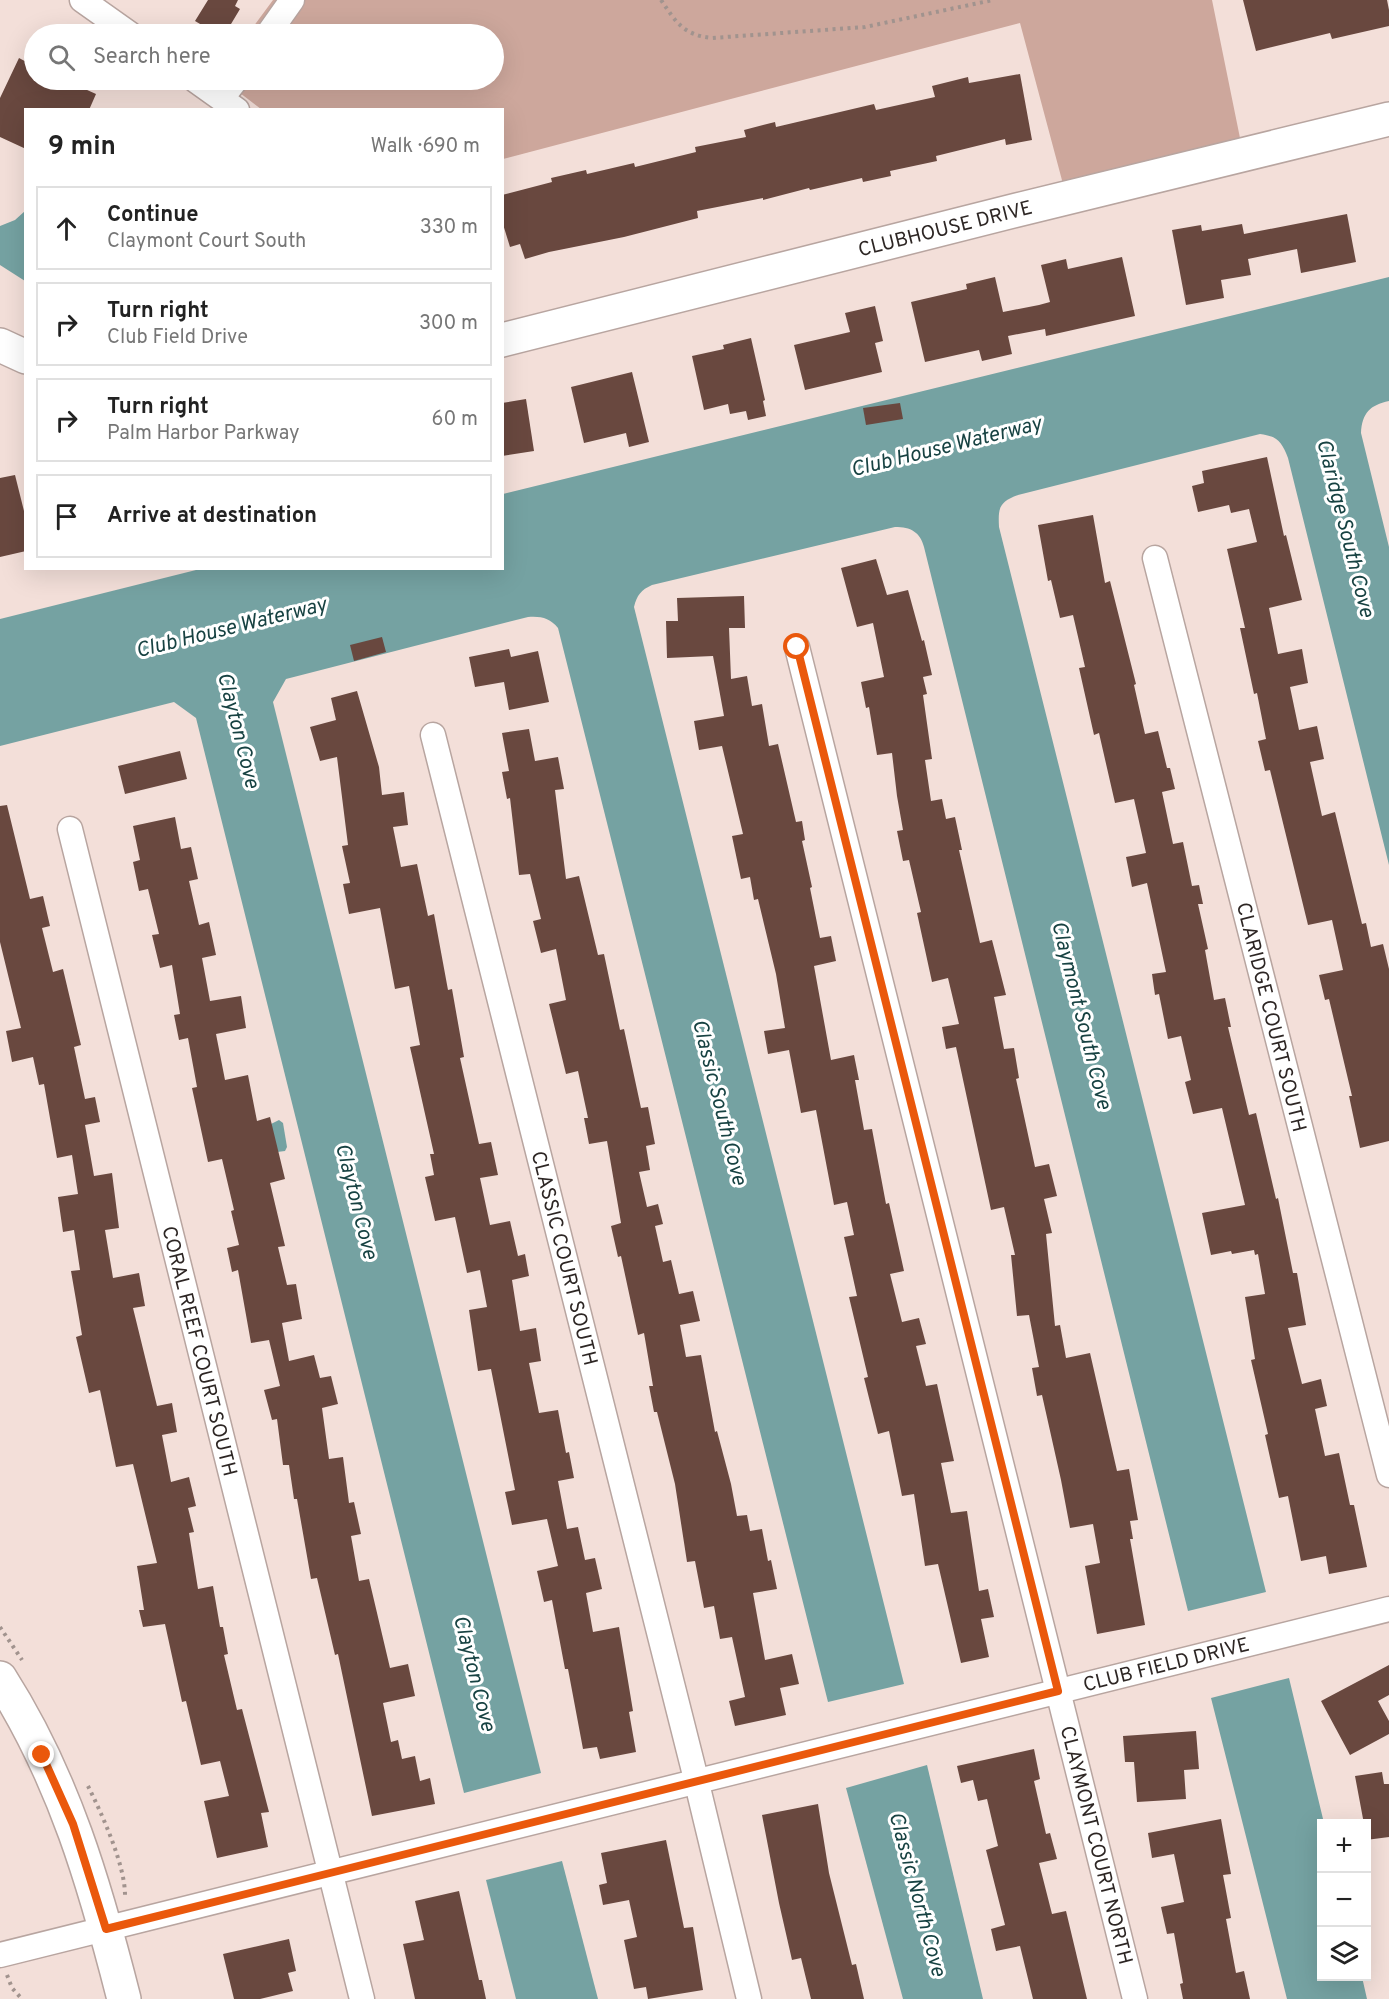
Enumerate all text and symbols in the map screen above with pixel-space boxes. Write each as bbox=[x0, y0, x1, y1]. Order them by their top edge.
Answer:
search box bbox=[24, 24, 504, 90]
icon: search bbox=[45, 41, 78, 74]
text: Search here bbox=[93, 44, 211, 71]
text: 9 min bbox=[48, 131, 116, 164]
text: Walk · 690 m bbox=[370, 134, 480, 160]
street label: CLUBHOUSE DRIVE bbox=[856, 196, 1035, 264]
text: Continue bbox=[107, 202, 198, 229]
icon: ahead bbox=[50, 212, 83, 245]
text: 330 m bbox=[420, 215, 478, 241]
text: Claymont Court South bbox=[107, 229, 306, 255]
text: Turn right bbox=[107, 298, 209, 325]
icon: right bbox=[50, 308, 83, 341]
text: 300 m bbox=[419, 311, 478, 337]
text: Club Field Drive bbox=[107, 325, 248, 351]
text: Turn right bbox=[107, 394, 209, 421]
icon: right bbox=[50, 404, 83, 437]
text: 60 m bbox=[432, 407, 478, 433]
water label: Club House Waterway bbox=[848, 410, 1046, 484]
text: Palm Harbor Parkway bbox=[107, 421, 300, 447]
water label: Claridge South Cove bbox=[1309, 437, 1380, 621]
icon: arrive bbox=[50, 500, 83, 533]
text: Arrive at destination bbox=[107, 503, 317, 530]
water label: Club House Waterway bbox=[133, 591, 331, 665]
route start bbox=[783, 633, 809, 659]
water label: Clayton Cove bbox=[210, 670, 265, 792]
street label: CLARIDGE COURT SOUTH bbox=[1229, 900, 1311, 1135]
water label: Claymont South Cove bbox=[1044, 919, 1117, 1113]
water label: Classic South Cove bbox=[685, 1017, 752, 1189]
water label: Clayton Cove bbox=[328, 1141, 383, 1263]
street label: CLASSIC COURT SOUTH bbox=[524, 1149, 602, 1368]
street label: CORAL REEF COURT SOUTH bbox=[154, 1224, 242, 1479]
water label: Clayton Cove bbox=[446, 1613, 501, 1735]
street label: CLUB FIELD DRIVE bbox=[1081, 1633, 1252, 1699]
street label: CLAYMONT COURT NORTH bbox=[1053, 1723, 1137, 1968]
route end bbox=[28, 1741, 54, 1767]
water label: Classic North Cove bbox=[882, 1809, 952, 1981]
map controls bbox=[1317, 1819, 1371, 1981]
button: + bbox=[1317, 1819, 1371, 1873]
button: − bbox=[1317, 1873, 1371, 1927]
button: layers bbox=[1317, 1927, 1371, 1981]

